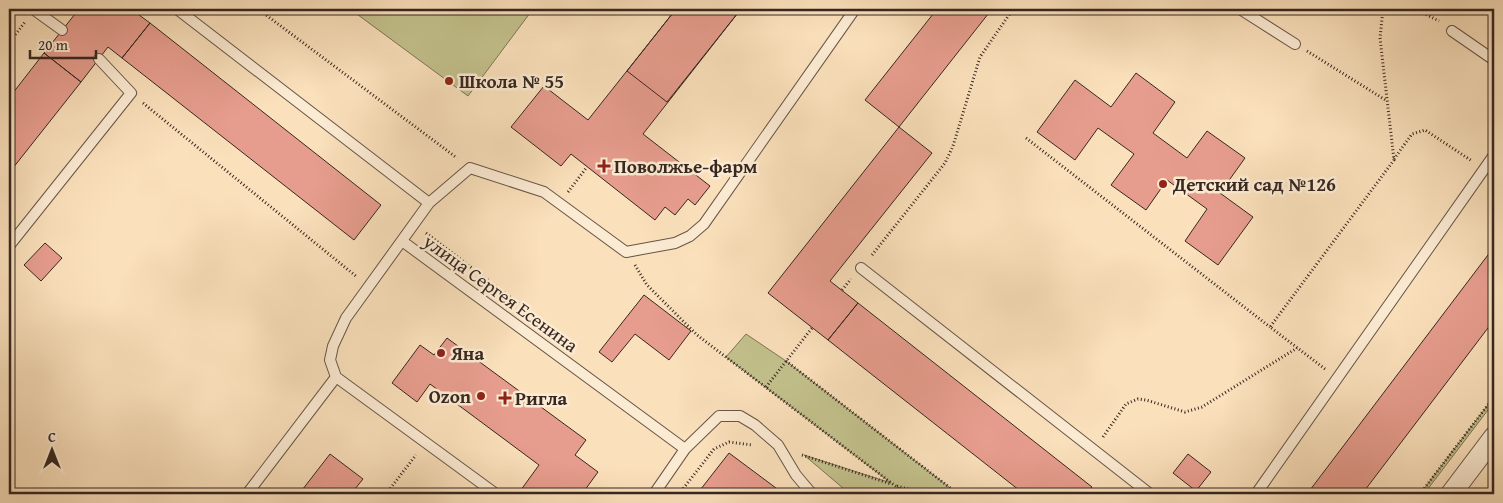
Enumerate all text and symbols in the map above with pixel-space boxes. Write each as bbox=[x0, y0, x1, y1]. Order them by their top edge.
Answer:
scale bar bbox=[30, 28, 96, 60]
text: 20 m bbox=[38, 34, 69, 55]
place label: Школа № 55 bbox=[459, 67, 564, 95]
marker: Школа № 55 bbox=[443, 75, 455, 87]
place label: Поволжье-фарм bbox=[614, 152, 757, 180]
marker: Поволжье-фарм bbox=[598, 160, 610, 172]
place label: Детский сад №126 bbox=[1172, 170, 1336, 198]
marker: Детский сад №126 bbox=[1157, 178, 1169, 190]
street label: улица Сергея Есенина bbox=[417, 227, 584, 359]
place label: Яна bbox=[450, 339, 484, 367]
marker: Яна bbox=[435, 347, 447, 359]
place label: Ozon bbox=[429, 382, 472, 410]
place label: Ригла bbox=[515, 384, 568, 412]
marker: Ozon bbox=[475, 390, 487, 402]
marker: Ригла bbox=[499, 392, 511, 404]
north arrow bbox=[28, 426, 78, 476]
text: С bbox=[48, 427, 56, 447]

